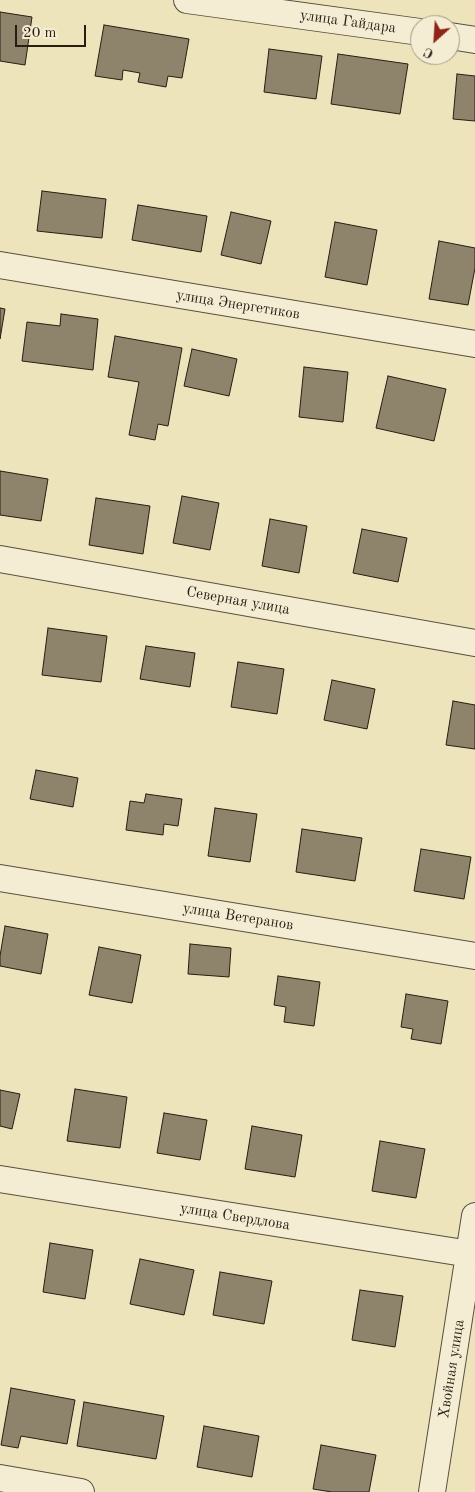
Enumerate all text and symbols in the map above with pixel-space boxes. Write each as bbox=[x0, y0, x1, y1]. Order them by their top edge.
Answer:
street label: улица Гайдара bbox=[299, 6, 397, 38]
scale bar bbox=[18, 15, 89, 47]
north arrow bbox=[410, 15, 460, 65]
text: 20 m bbox=[23, 26, 57, 41]
text: С bbox=[422, 44, 436, 61]
street label: улица Энергетиков bbox=[175, 286, 301, 324]
street label: Северная улица bbox=[185, 583, 291, 619]
street label: улица Ветеранов bbox=[181, 899, 295, 935]
street label: улица Свердлова bbox=[179, 1199, 291, 1235]
street label: Хвойная улица bbox=[435, 1318, 469, 1420]

